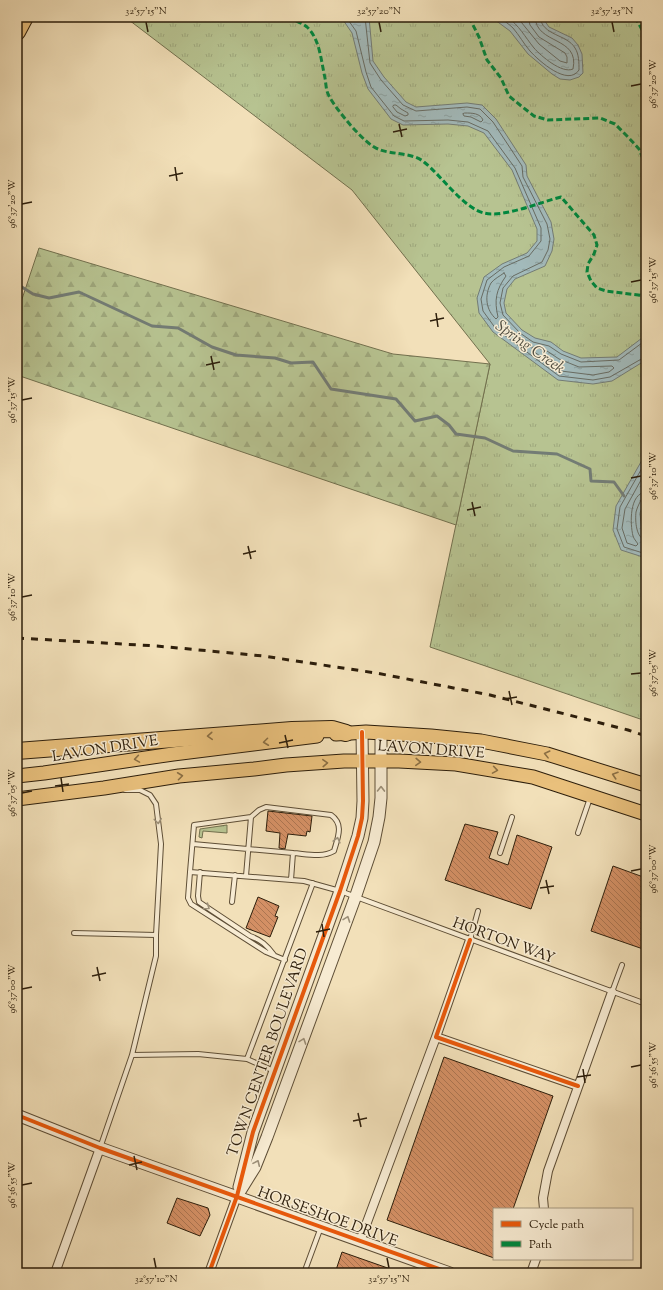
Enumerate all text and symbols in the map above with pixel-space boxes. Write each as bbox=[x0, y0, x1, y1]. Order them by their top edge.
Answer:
text: 32°57'15"N bbox=[125, 4, 167, 19]
text: 32°57'20"N bbox=[357, 4, 401, 19]
text: 32°57'25"N bbox=[591, 4, 633, 19]
text: 96°37'20"W bbox=[646, 59, 661, 109]
text: 96°37'20"W bbox=[5, 179, 20, 229]
text: 96°37'15"W bbox=[646, 257, 661, 303]
water label: Spring Creek bbox=[490, 316, 569, 381]
text: 96°37'15"W bbox=[5, 377, 20, 423]
text: 96°37'10"W bbox=[646, 452, 661, 500]
text: 96°37'10"W bbox=[5, 573, 20, 621]
text: 96°37'05"W bbox=[646, 649, 661, 697]
street label: LAVON DRIVE bbox=[51, 731, 160, 768]
one-way arrow bbox=[207, 732, 213, 741]
street label: LAVON DRIVE bbox=[377, 736, 485, 765]
one-way arrow bbox=[263, 737, 269, 746]
one-way arrow bbox=[544, 750, 551, 759]
one-way arrow bbox=[134, 754, 140, 763]
one-way arrow bbox=[415, 757, 421, 766]
one-way arrow bbox=[322, 758, 328, 767]
one-way arrow bbox=[492, 765, 498, 774]
text: 96°37'05"W bbox=[5, 769, 20, 817]
one-way arrow bbox=[612, 771, 619, 780]
one-way arrow bbox=[177, 772, 183, 781]
one-way arrow bbox=[377, 786, 385, 792]
one-way arrow bbox=[153, 818, 162, 824]
one-way arrow bbox=[332, 837, 340, 843]
text: 96°37'00"W bbox=[646, 844, 661, 894]
one-way arrow bbox=[202, 902, 209, 909]
street label: HORTON WAY bbox=[449, 913, 558, 970]
one-way arrow bbox=[342, 915, 351, 922]
street label: TOWN CENTER BOULEVARD bbox=[223, 945, 314, 1159]
text: 96°37'00"W bbox=[5, 964, 20, 1014]
one-way arrow bbox=[298, 1038, 307, 1045]
text: 96°36'55"W bbox=[646, 1042, 661, 1088]
one-way arrow bbox=[252, 1159, 260, 1167]
text: 96°36'55"W bbox=[5, 1162, 20, 1208]
street label: HORSESHOE DRIVE bbox=[254, 1182, 401, 1253]
legend bbox=[493, 1208, 633, 1260]
text: Cycle path bbox=[529, 1216, 584, 1234]
text: Path bbox=[529, 1236, 552, 1254]
text: 32°57'10"N bbox=[135, 1272, 177, 1287]
text: 32°57'15"N bbox=[368, 1272, 410, 1287]

